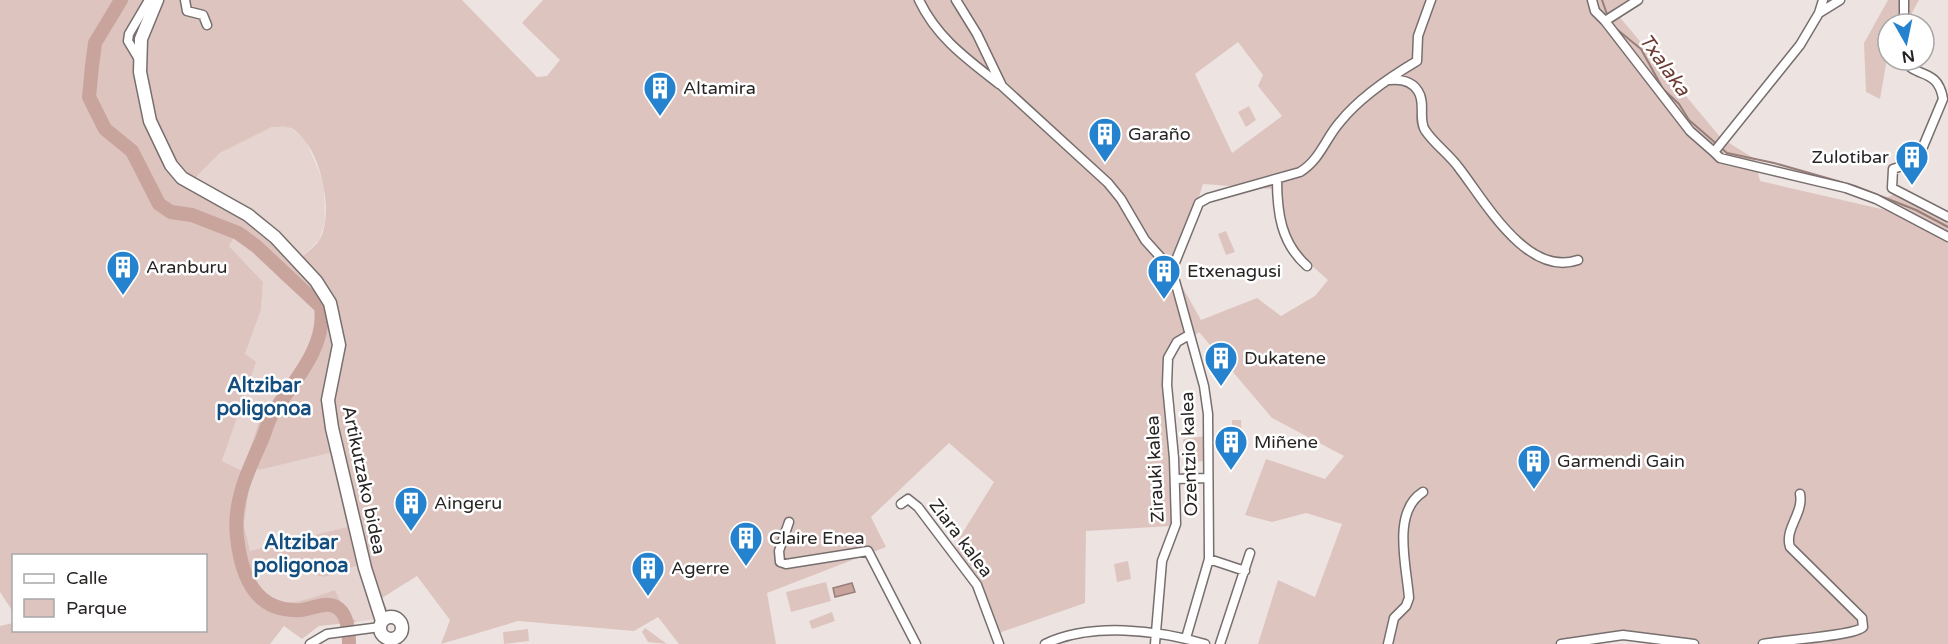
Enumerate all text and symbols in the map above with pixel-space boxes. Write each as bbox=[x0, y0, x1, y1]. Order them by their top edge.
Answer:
north arrow bbox=[1876, 12, 1936, 72]
water label: Txalaka bbox=[1633, 29, 1695, 101]
text: N bbox=[1900, 45, 1916, 67]
building icon: Altamira bbox=[642, 70, 678, 117]
place label: Altamira bbox=[683, 77, 756, 99]
building icon: Garaño bbox=[1087, 116, 1123, 163]
place label: Garaño bbox=[1128, 123, 1191, 145]
building icon: Zulotibar bbox=[1894, 139, 1930, 186]
place label: Zulotibar bbox=[1811, 146, 1889, 168]
building icon: Aranburu bbox=[105, 249, 141, 296]
building icon: Etxenagusi bbox=[1146, 253, 1182, 300]
place label: Aranburu bbox=[146, 256, 227, 278]
place label: Etxenagusi bbox=[1187, 260, 1281, 282]
building icon: Dukatene bbox=[1203, 340, 1239, 387]
place label: Dukatene bbox=[1244, 347, 1326, 369]
district label: Altzibar poligonoa bbox=[216, 374, 312, 421]
street label: Ozentzio kalea bbox=[1176, 391, 1202, 517]
street label: Artikutzako bidea bbox=[338, 404, 390, 556]
street label: Zirauki kalea bbox=[1141, 415, 1169, 523]
building icon: Miñene bbox=[1213, 424, 1249, 471]
place label: Miñene bbox=[1254, 431, 1318, 453]
building icon: Garmendi Gain bbox=[1516, 443, 1552, 490]
place label: Garmendi Gain bbox=[1557, 450, 1685, 472]
building icon: Aingeru bbox=[393, 485, 429, 532]
place label: Aingeru bbox=[434, 492, 502, 514]
street label: Ziara kalea bbox=[924, 495, 998, 581]
building icon: Claire Enea bbox=[728, 520, 764, 567]
place label: Claire Enea bbox=[769, 527, 865, 549]
district label: Altzibar poligonoa bbox=[253, 531, 349, 578]
building icon: Agerre bbox=[630, 550, 666, 597]
legend bbox=[12, 554, 207, 632]
place label: Agerre bbox=[671, 557, 729, 579]
text: Calle bbox=[66, 567, 108, 589]
text: Parque bbox=[66, 597, 127, 619]

